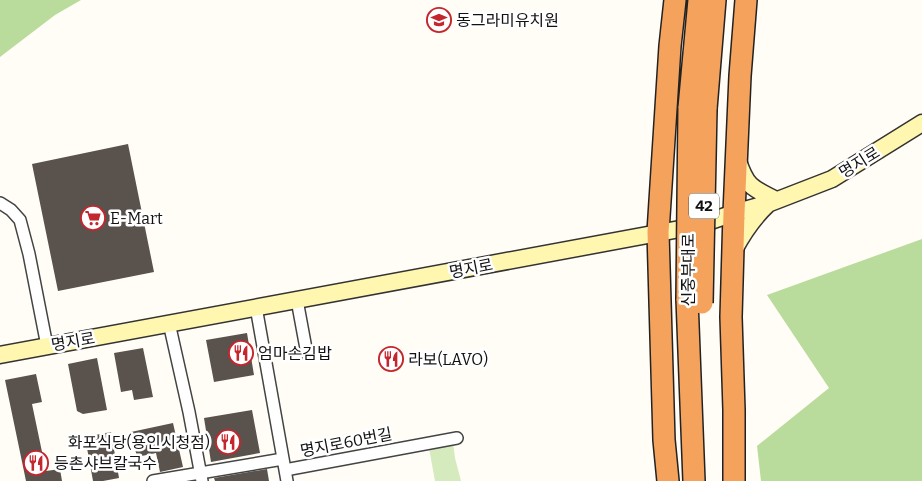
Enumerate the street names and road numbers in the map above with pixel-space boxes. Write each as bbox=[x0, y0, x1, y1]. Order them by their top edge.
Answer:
street label: 명지로 bbox=[836, 143, 883, 182]
road number: 42 bbox=[689, 194, 719, 218]
street label: 신중부대로 bbox=[679, 233, 698, 307]
street label: 명지로 bbox=[448, 255, 495, 282]
street label: 명지로 bbox=[50, 328, 97, 355]
street label: 명지로60번길 bbox=[299, 424, 394, 461]

